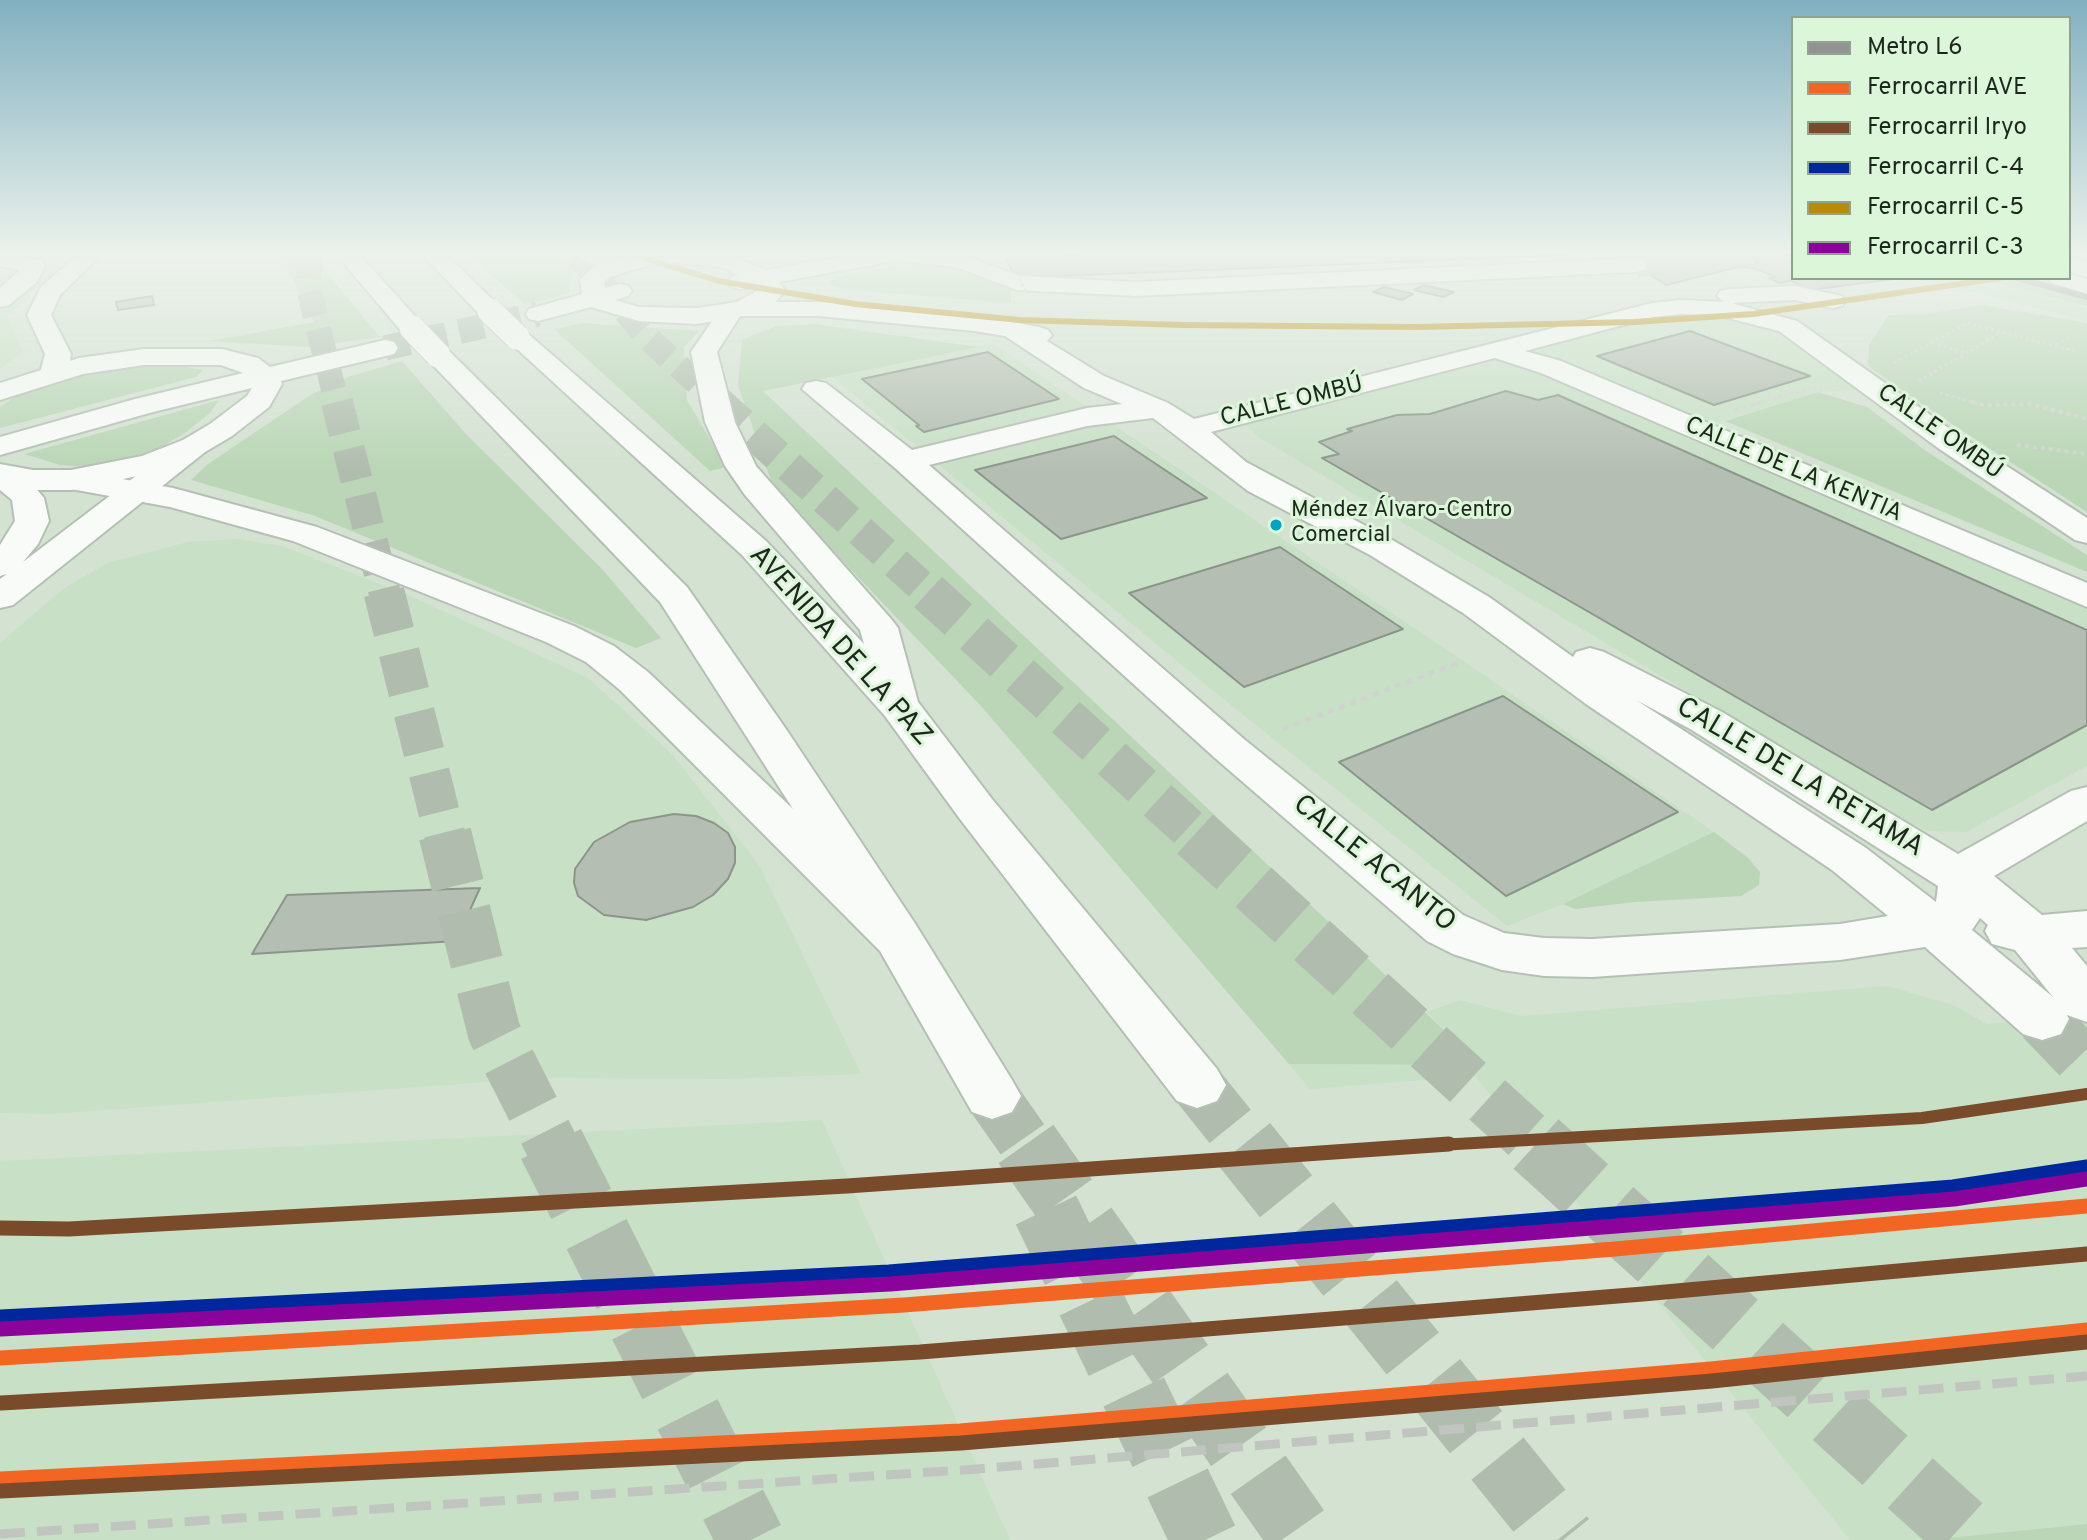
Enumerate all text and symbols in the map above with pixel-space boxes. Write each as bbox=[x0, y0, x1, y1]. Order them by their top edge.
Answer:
legend bbox=[1791, 16, 2071, 280]
text: Metro L6 bbox=[1867, 33, 1963, 63]
text: Ferrocarril AVE bbox=[1867, 73, 2027, 103]
text: Ferrocarril Iryo bbox=[1867, 113, 2027, 143]
text: Ferrocarril C-4 bbox=[1867, 153, 2024, 183]
text: Ferrocarril C-5 bbox=[1867, 193, 2024, 223]
text: Ferrocarril C-3 bbox=[1867, 233, 2024, 263]
street label: CALLE OMBÚ bbox=[1217, 371, 1367, 435]
street label: CALLE OMBÚ bbox=[1871, 379, 2007, 487]
street label: CALLE DE LA KENTIA bbox=[1680, 412, 1906, 530]
place label: Méndez Álvaro-Centro Comercial bbox=[1291, 499, 1512, 550]
marker: Méndez Álvaro-Centro Comercial bbox=[1268, 517, 1284, 533]
street label: AVENIDA DE LA PAZ bbox=[740, 540, 938, 754]
street label: CALLE DE LA RETAMA bbox=[1669, 692, 1929, 866]
street label: CALLE ACANTO bbox=[1285, 789, 1461, 941]

